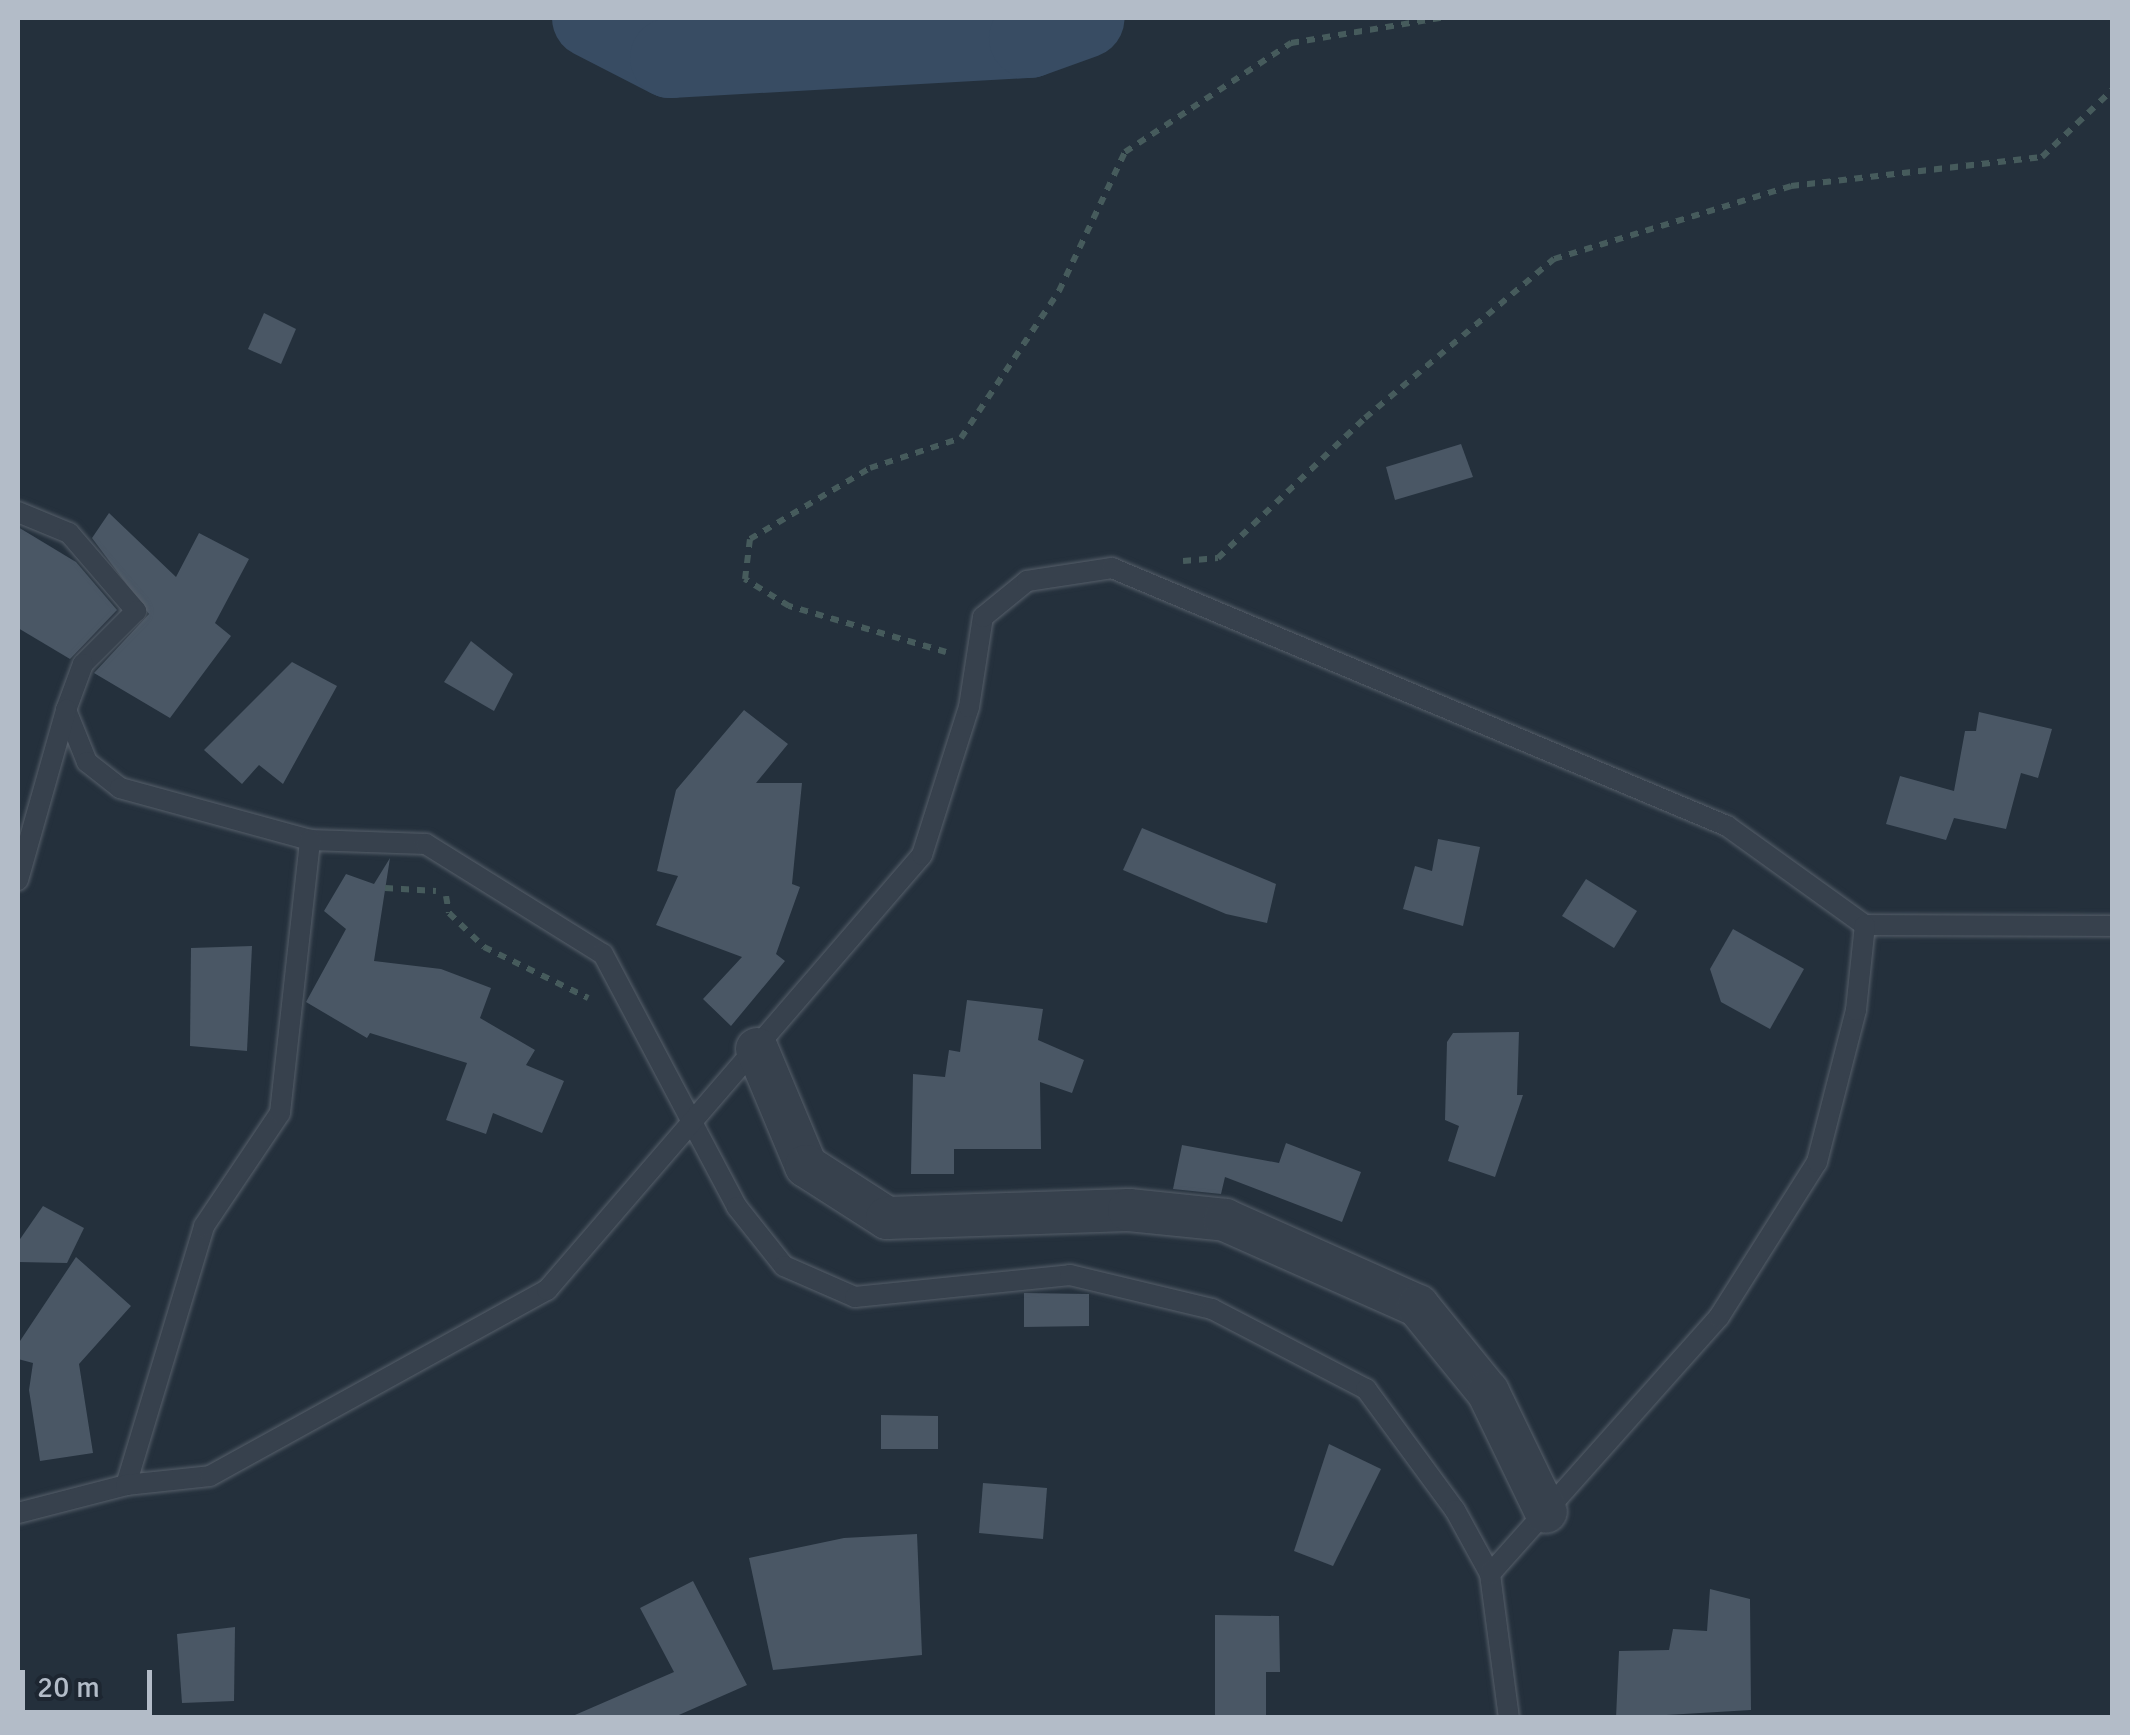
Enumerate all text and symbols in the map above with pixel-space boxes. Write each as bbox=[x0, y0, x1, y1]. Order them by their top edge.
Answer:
scale bar bbox=[25, 1650, 158, 1712]
text: 20 m bbox=[37, 1669, 100, 1706]

